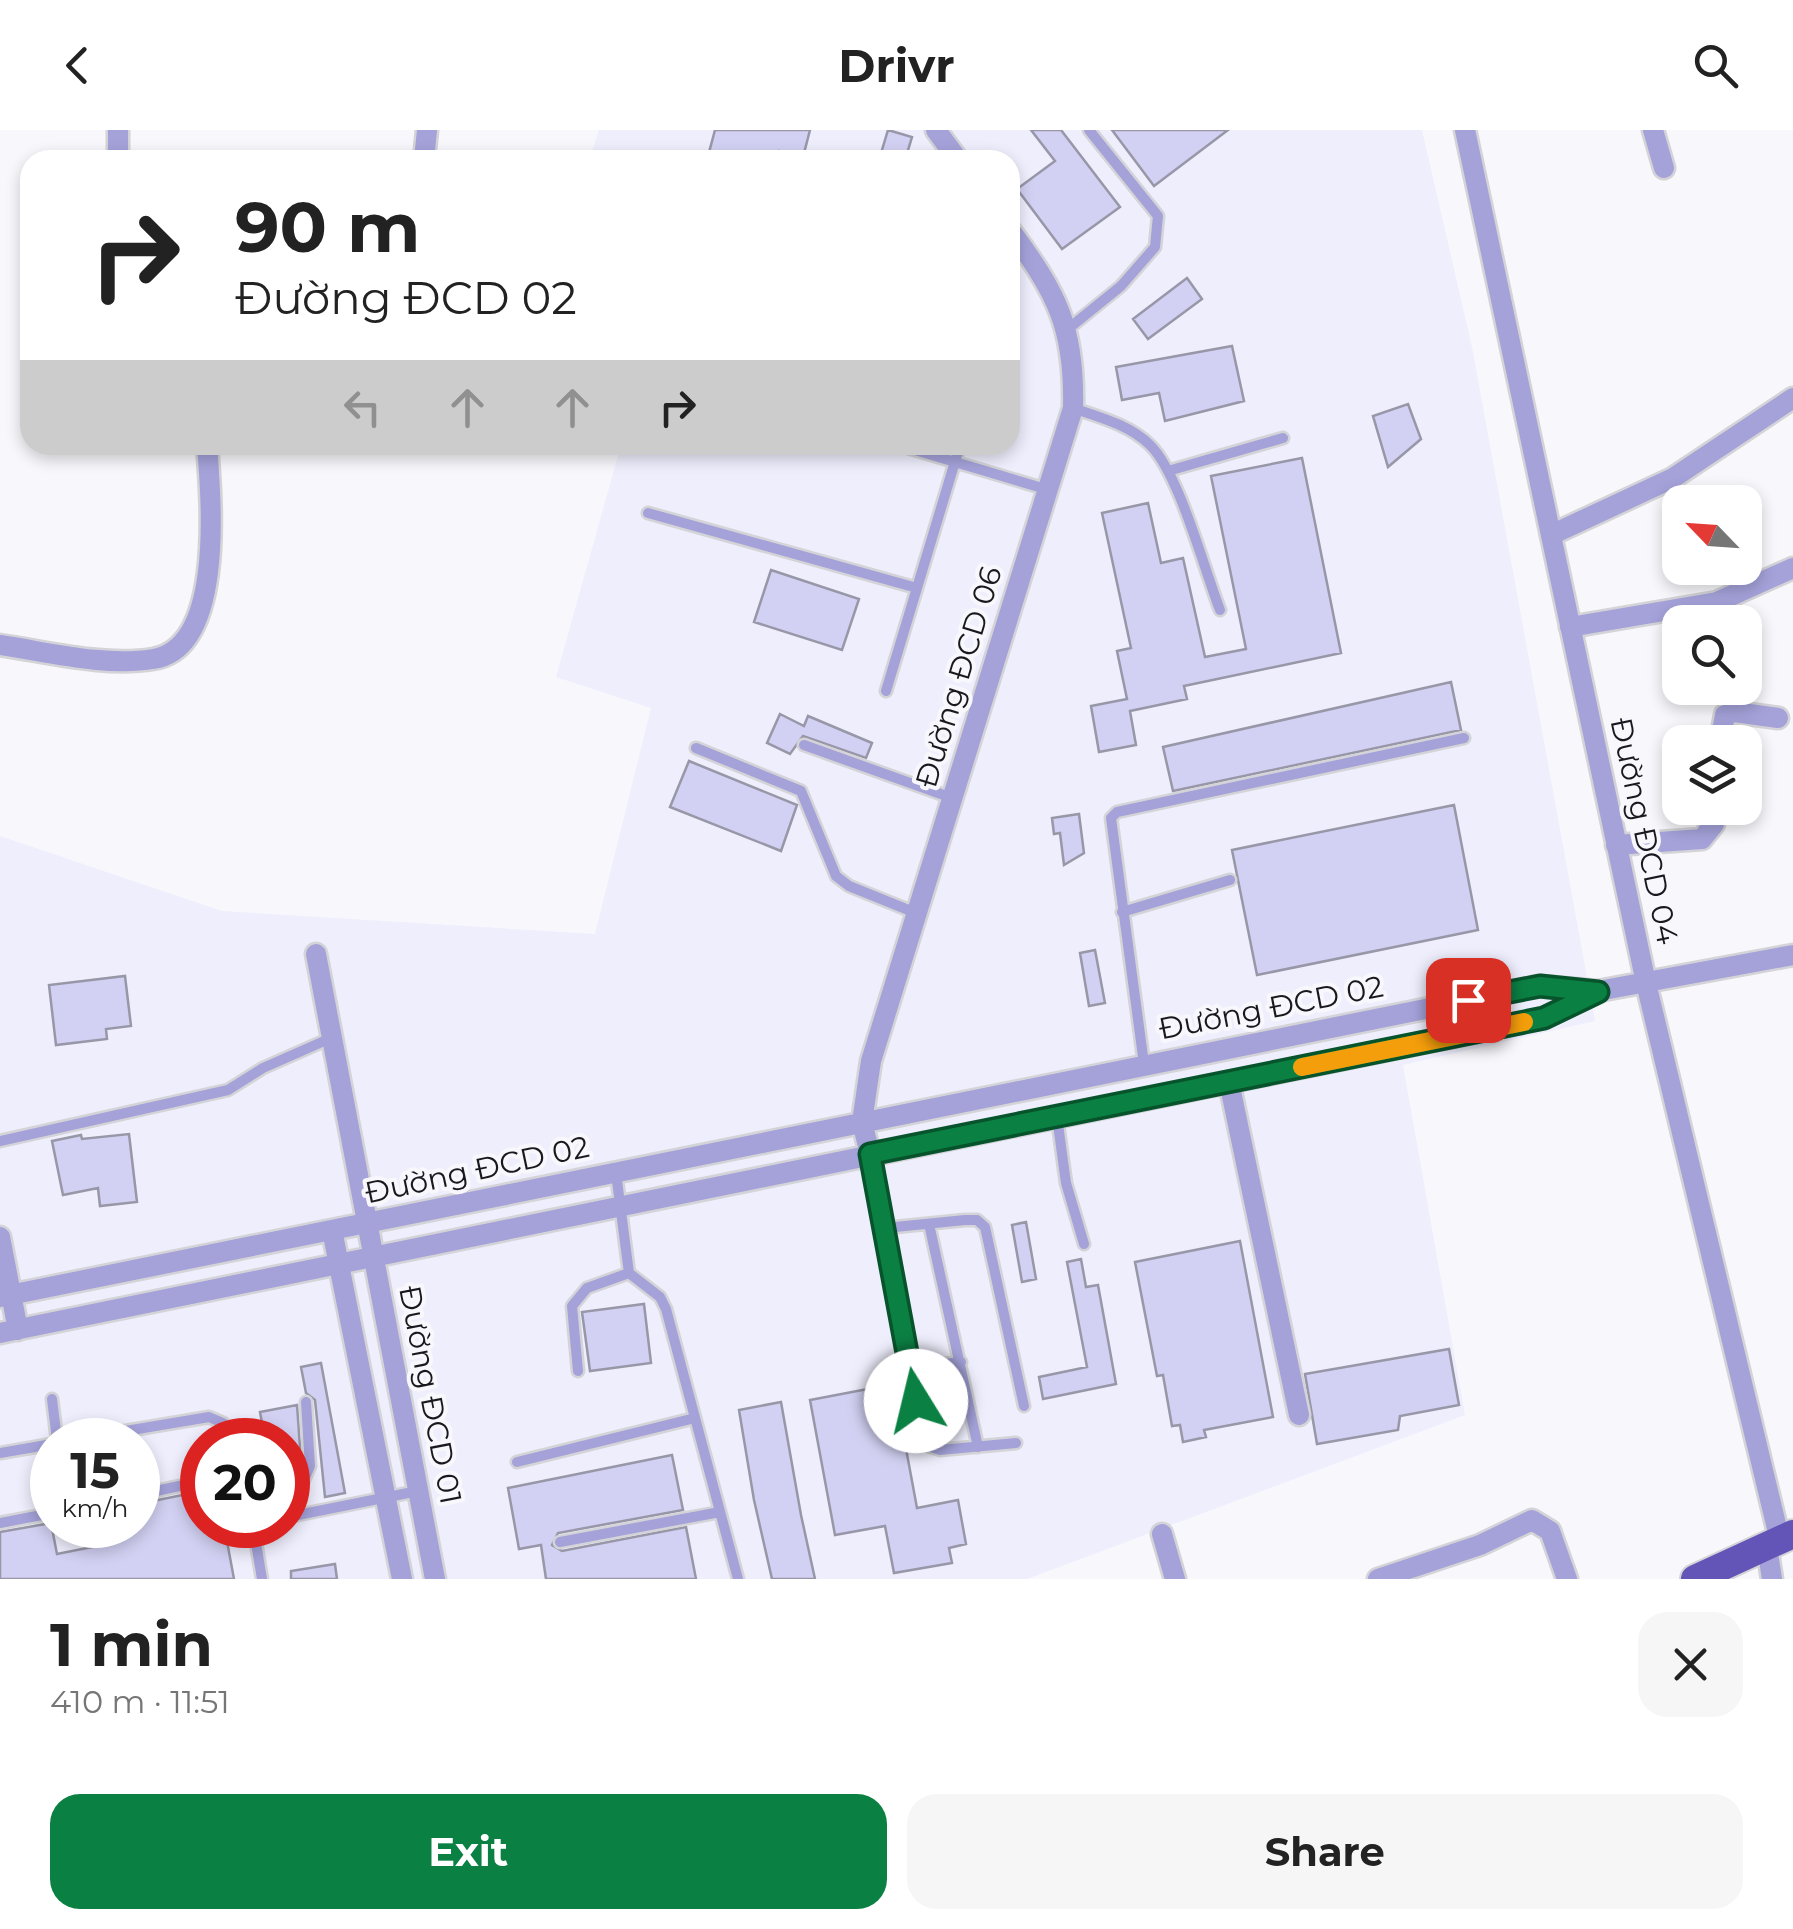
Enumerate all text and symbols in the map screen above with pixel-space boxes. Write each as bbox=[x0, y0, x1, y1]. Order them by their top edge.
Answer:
icon: back bbox=[50, 38, 105, 93]
text: Drivr bbox=[838, 38, 955, 93]
icon: search bbox=[1688, 38, 1743, 93]
text: 90 m bbox=[235, 184, 420, 270]
icon: right bbox=[70, 190, 200, 320]
text: Đường ĐCD 02 bbox=[235, 270, 577, 325]
icon: left bbox=[335, 380, 390, 435]
icon: ahead bbox=[440, 380, 495, 435]
icon: ahead bbox=[545, 380, 600, 435]
icon: right bbox=[650, 380, 705, 435]
north arrow bbox=[1662, 485, 1762, 585]
map controls bbox=[1662, 485, 1762, 825]
street label: Đường ĐCD 06 bbox=[907, 562, 1010, 792]
button: search bbox=[1662, 605, 1762, 705]
street label: Đường ĐCD 04 bbox=[1602, 714, 1687, 948]
button: layers bbox=[1662, 725, 1762, 825]
pin bbox=[1426, 958, 1511, 1043]
street label: Đường ĐCD 02 bbox=[1156, 968, 1386, 1047]
icon: arrive bbox=[1441, 973, 1496, 1028]
street label: Đường ĐCD 02 bbox=[362, 1128, 592, 1211]
street label: Đường ĐCD 01 bbox=[391, 1283, 470, 1507]
position arrow bbox=[864, 1349, 968, 1453]
speed limit sign: 20 bbox=[180, 1418, 310, 1548]
text: 15 bbox=[70, 1440, 120, 1501]
text: km/h bbox=[62, 1493, 128, 1523]
text: 1 min bbox=[50, 1608, 213, 1681]
button: close bbox=[1638, 1612, 1743, 1717]
text: 410 m · 11:51 bbox=[50, 1682, 230, 1721]
button: Exit bbox=[50, 1794, 887, 1909]
button: Share bbox=[907, 1794, 1743, 1909]

